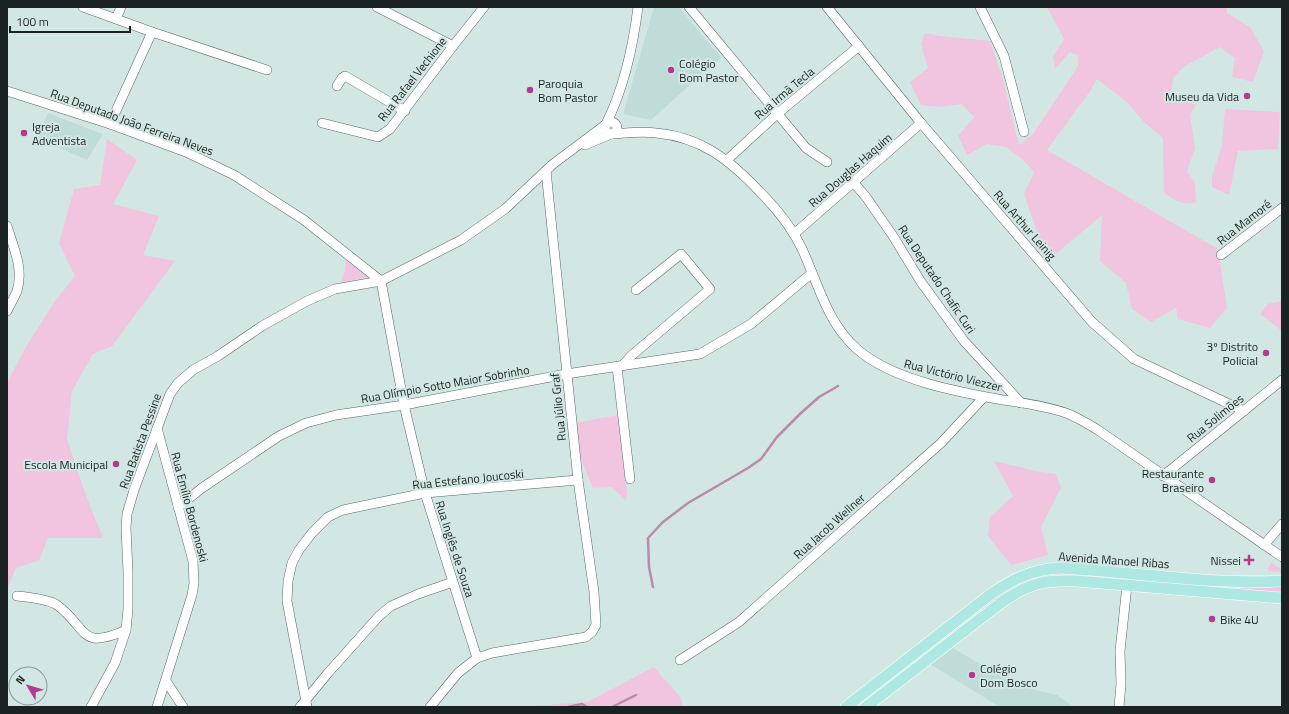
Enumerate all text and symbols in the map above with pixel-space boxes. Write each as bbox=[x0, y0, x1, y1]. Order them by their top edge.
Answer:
scale bar bbox=[10, 8, 130, 34]
text: 100 m bbox=[16, 12, 49, 31]
street label: Rua Rafael Vechione bbox=[373, 33, 451, 125]
place label: Colégio Bom Pastor bbox=[679, 54, 739, 87]
street label: Rua Irmã Tecla bbox=[750, 62, 818, 124]
marker: Colégio Bom Pastor bbox=[666, 65, 676, 75]
place label: Paroquia Bom Pastor bbox=[538, 74, 598, 107]
street label: Rua Deputado João Ferreira Neves bbox=[48, 84, 217, 161]
marker: Paroquia Bom Pastor bbox=[525, 85, 535, 95]
place label: Museu da Vida bbox=[1165, 87, 1239, 106]
marker: Museu da Vida bbox=[1242, 91, 1252, 101]
place label: Igreja Adventista bbox=[32, 117, 86, 150]
marker: Igreja Adventista bbox=[19, 128, 29, 138]
street label: Rua Douglas Haquim bbox=[804, 128, 896, 212]
street label: Rua Arthur Leinig bbox=[989, 186, 1061, 264]
street label: Rua Mamoré bbox=[1213, 195, 1275, 249]
street label: Rua Deputado Chafic Curi bbox=[893, 221, 981, 337]
place label: 3º Distrito Policial bbox=[1207, 337, 1258, 370]
marker: 3º Distrito Policial bbox=[1261, 348, 1271, 358]
street label: Rua Victório Viezzer bbox=[902, 354, 1004, 396]
street label: Rua Olímpio Sotto Maior Sobrinho bbox=[359, 360, 531, 408]
street label: Rua Júlio Graf bbox=[545, 372, 571, 442]
street label: Rua Solimões bbox=[1182, 389, 1248, 447]
street label: Rua Batista Pessine bbox=[114, 391, 166, 491]
street label: Rua Emílio Bordenoski bbox=[166, 450, 214, 564]
place label: Escola Municipal bbox=[24, 455, 108, 474]
marker: Escola Municipal bbox=[111, 459, 121, 469]
street label: Rua Estefano Joucoski bbox=[411, 464, 525, 494]
place label: Restaurante Braseiro bbox=[1142, 464, 1204, 497]
marker: Restaurante Braseiro bbox=[1207, 475, 1217, 485]
street label: Rua Jacob Wellner bbox=[789, 489, 869, 563]
street label: Rua Inglês de Souza bbox=[430, 498, 480, 600]
street label: Avenida Manoel Ribas bbox=[1058, 547, 1170, 573]
place label: Nissei bbox=[1210, 551, 1241, 570]
marker: Nissei bbox=[1244, 555, 1254, 565]
place label: Bike 4U bbox=[1220, 610, 1259, 629]
marker: Bike 4U bbox=[1207, 614, 1217, 624]
place label: Colégio Dom Bosco bbox=[980, 659, 1038, 692]
north arrow bbox=[8, 666, 48, 706]
marker: Colégio Dom Bosco bbox=[967, 670, 977, 680]
text: N bbox=[11, 672, 29, 688]

